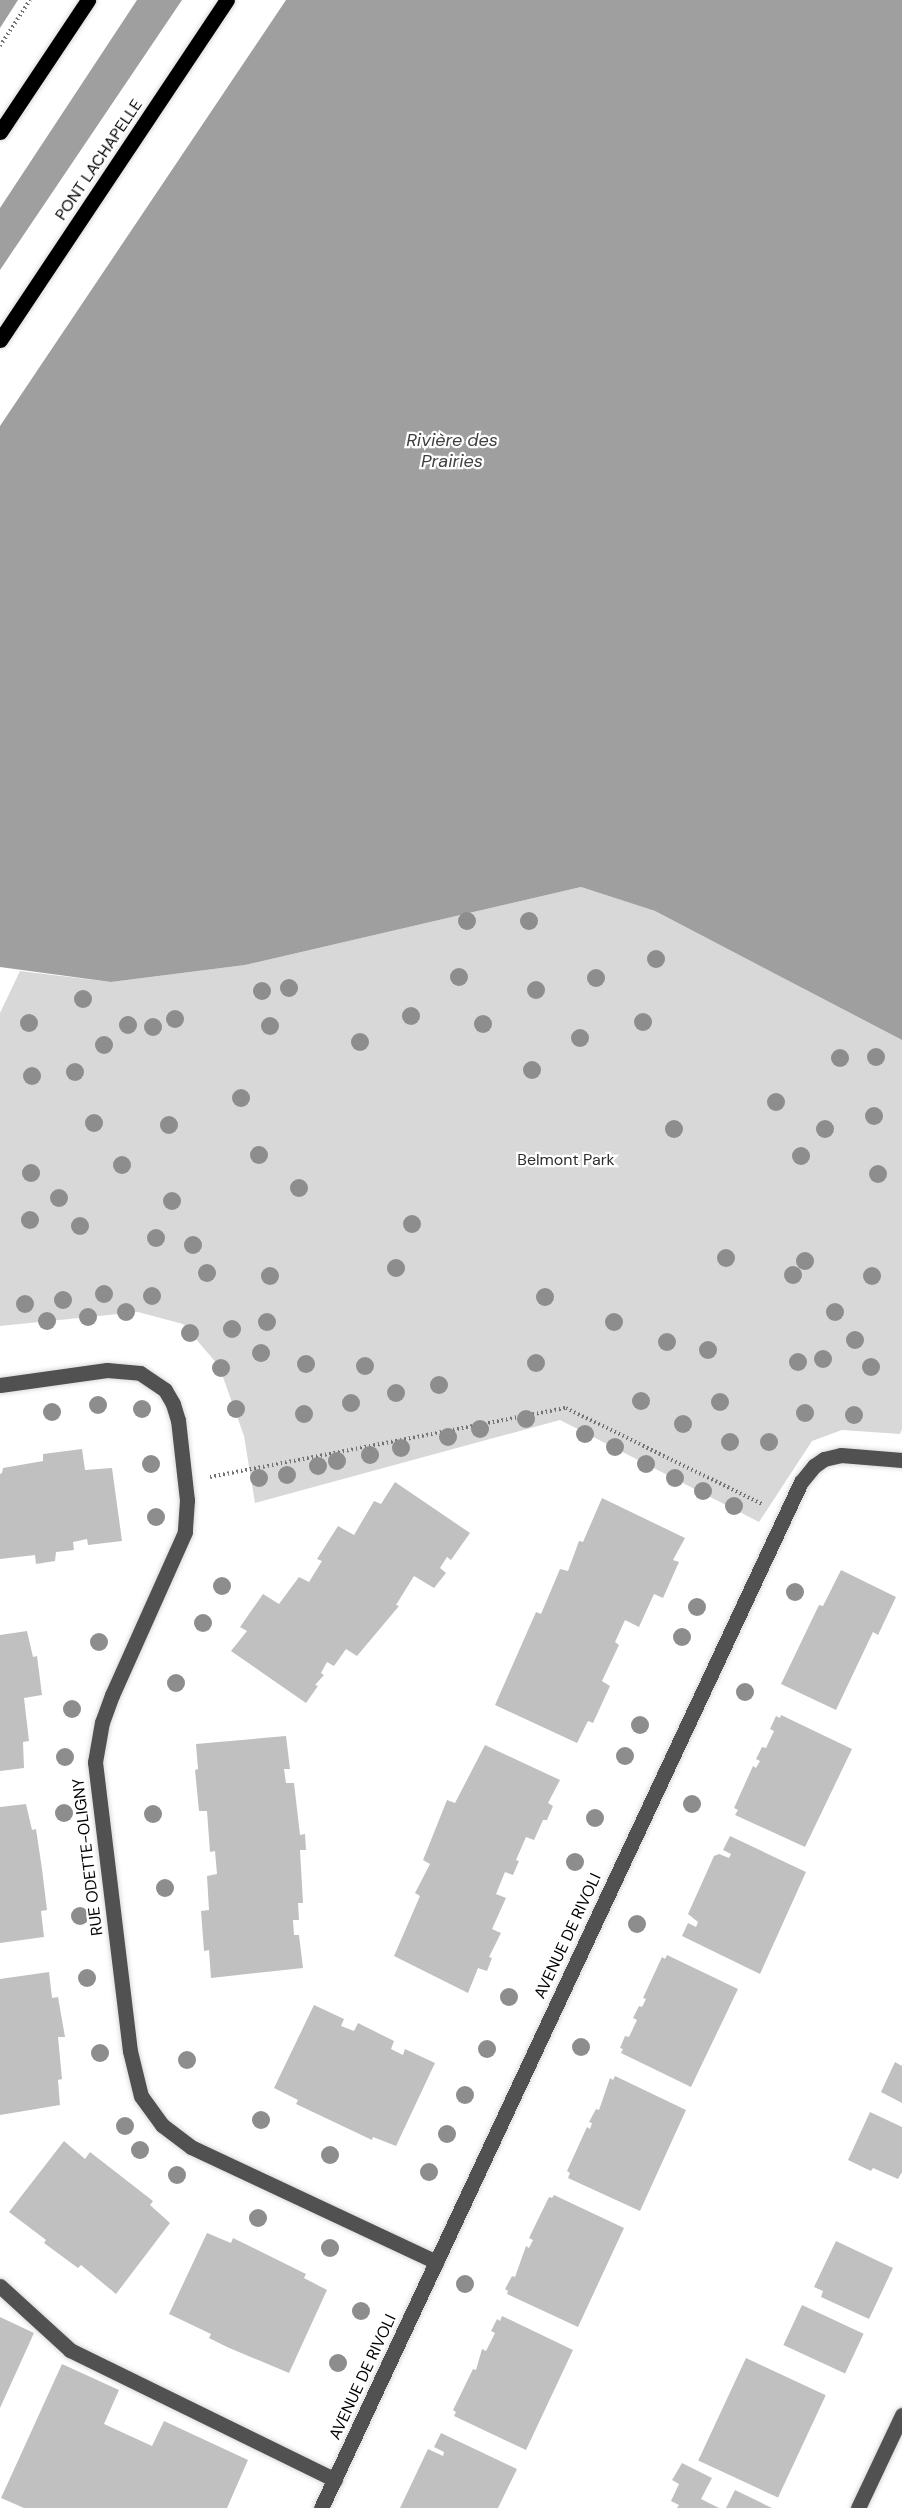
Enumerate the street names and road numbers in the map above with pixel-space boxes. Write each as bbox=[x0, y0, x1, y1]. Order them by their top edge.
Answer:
street label: PONT LACHAPELLE bbox=[51, 96, 147, 224]
street label: RUE ODETTE-OLIGNY bbox=[69, 1777, 107, 1937]
street label: AVENUE DE RIVOLI bbox=[531, 1870, 605, 2002]
street label: AVENUE DE RIVOLI bbox=[326, 2311, 400, 2443]

